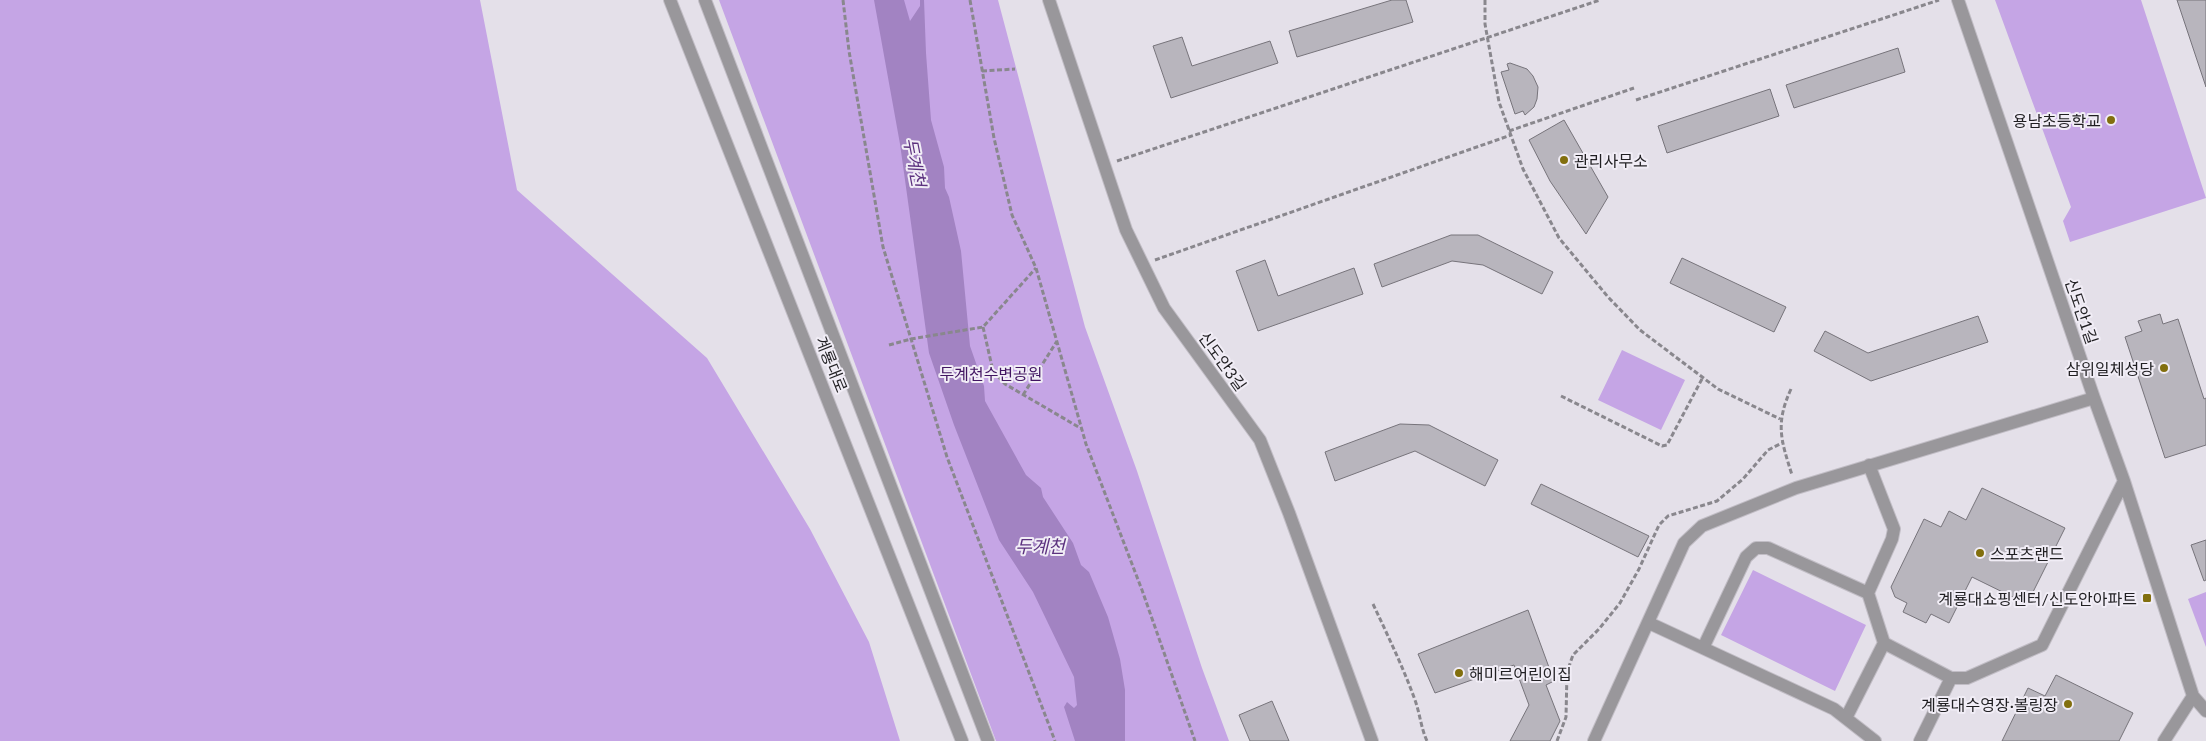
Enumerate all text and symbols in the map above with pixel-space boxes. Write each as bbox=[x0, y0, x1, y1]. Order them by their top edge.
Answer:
place label: 용남초등학교 bbox=[2013, 111, 2101, 130]
marker: 용남초등학교 bbox=[2105, 114, 2117, 126]
water label: 두계천 bbox=[899, 136, 931, 191]
place label: 관리사무소 bbox=[1574, 151, 1648, 170]
marker: 관리사무소 bbox=[1558, 154, 1570, 166]
street label: 신도안1길 bbox=[2062, 276, 2102, 346]
street label: 신도안3길 bbox=[1195, 328, 1251, 394]
street label: 계룡대로 bbox=[812, 333, 852, 395]
place label: 삼위일체성당 bbox=[2066, 359, 2154, 378]
marker: 삼위일체성당 bbox=[2158, 362, 2170, 374]
park label: 두계천수변공원 bbox=[939, 364, 1043, 383]
water label: 두계천 bbox=[1015, 535, 1067, 557]
place label: 스포츠랜드 bbox=[1990, 544, 2064, 563]
marker: 스포츠랜드 bbox=[1974, 547, 1986, 559]
place label: 계룡대쇼핑센터/신도안아파트 bbox=[1938, 589, 2137, 608]
marker: 계룡대쇼핑센터/신도안아파트 bbox=[2141, 592, 2153, 604]
place label: 해미르어린이집 bbox=[1469, 664, 1572, 683]
marker: 해미르어린이집 bbox=[1453, 667, 1465, 679]
place label: 계룡대수영장·볼링장 bbox=[1921, 695, 2058, 714]
marker: 계룡대수영장·볼링장 bbox=[2062, 698, 2074, 710]

